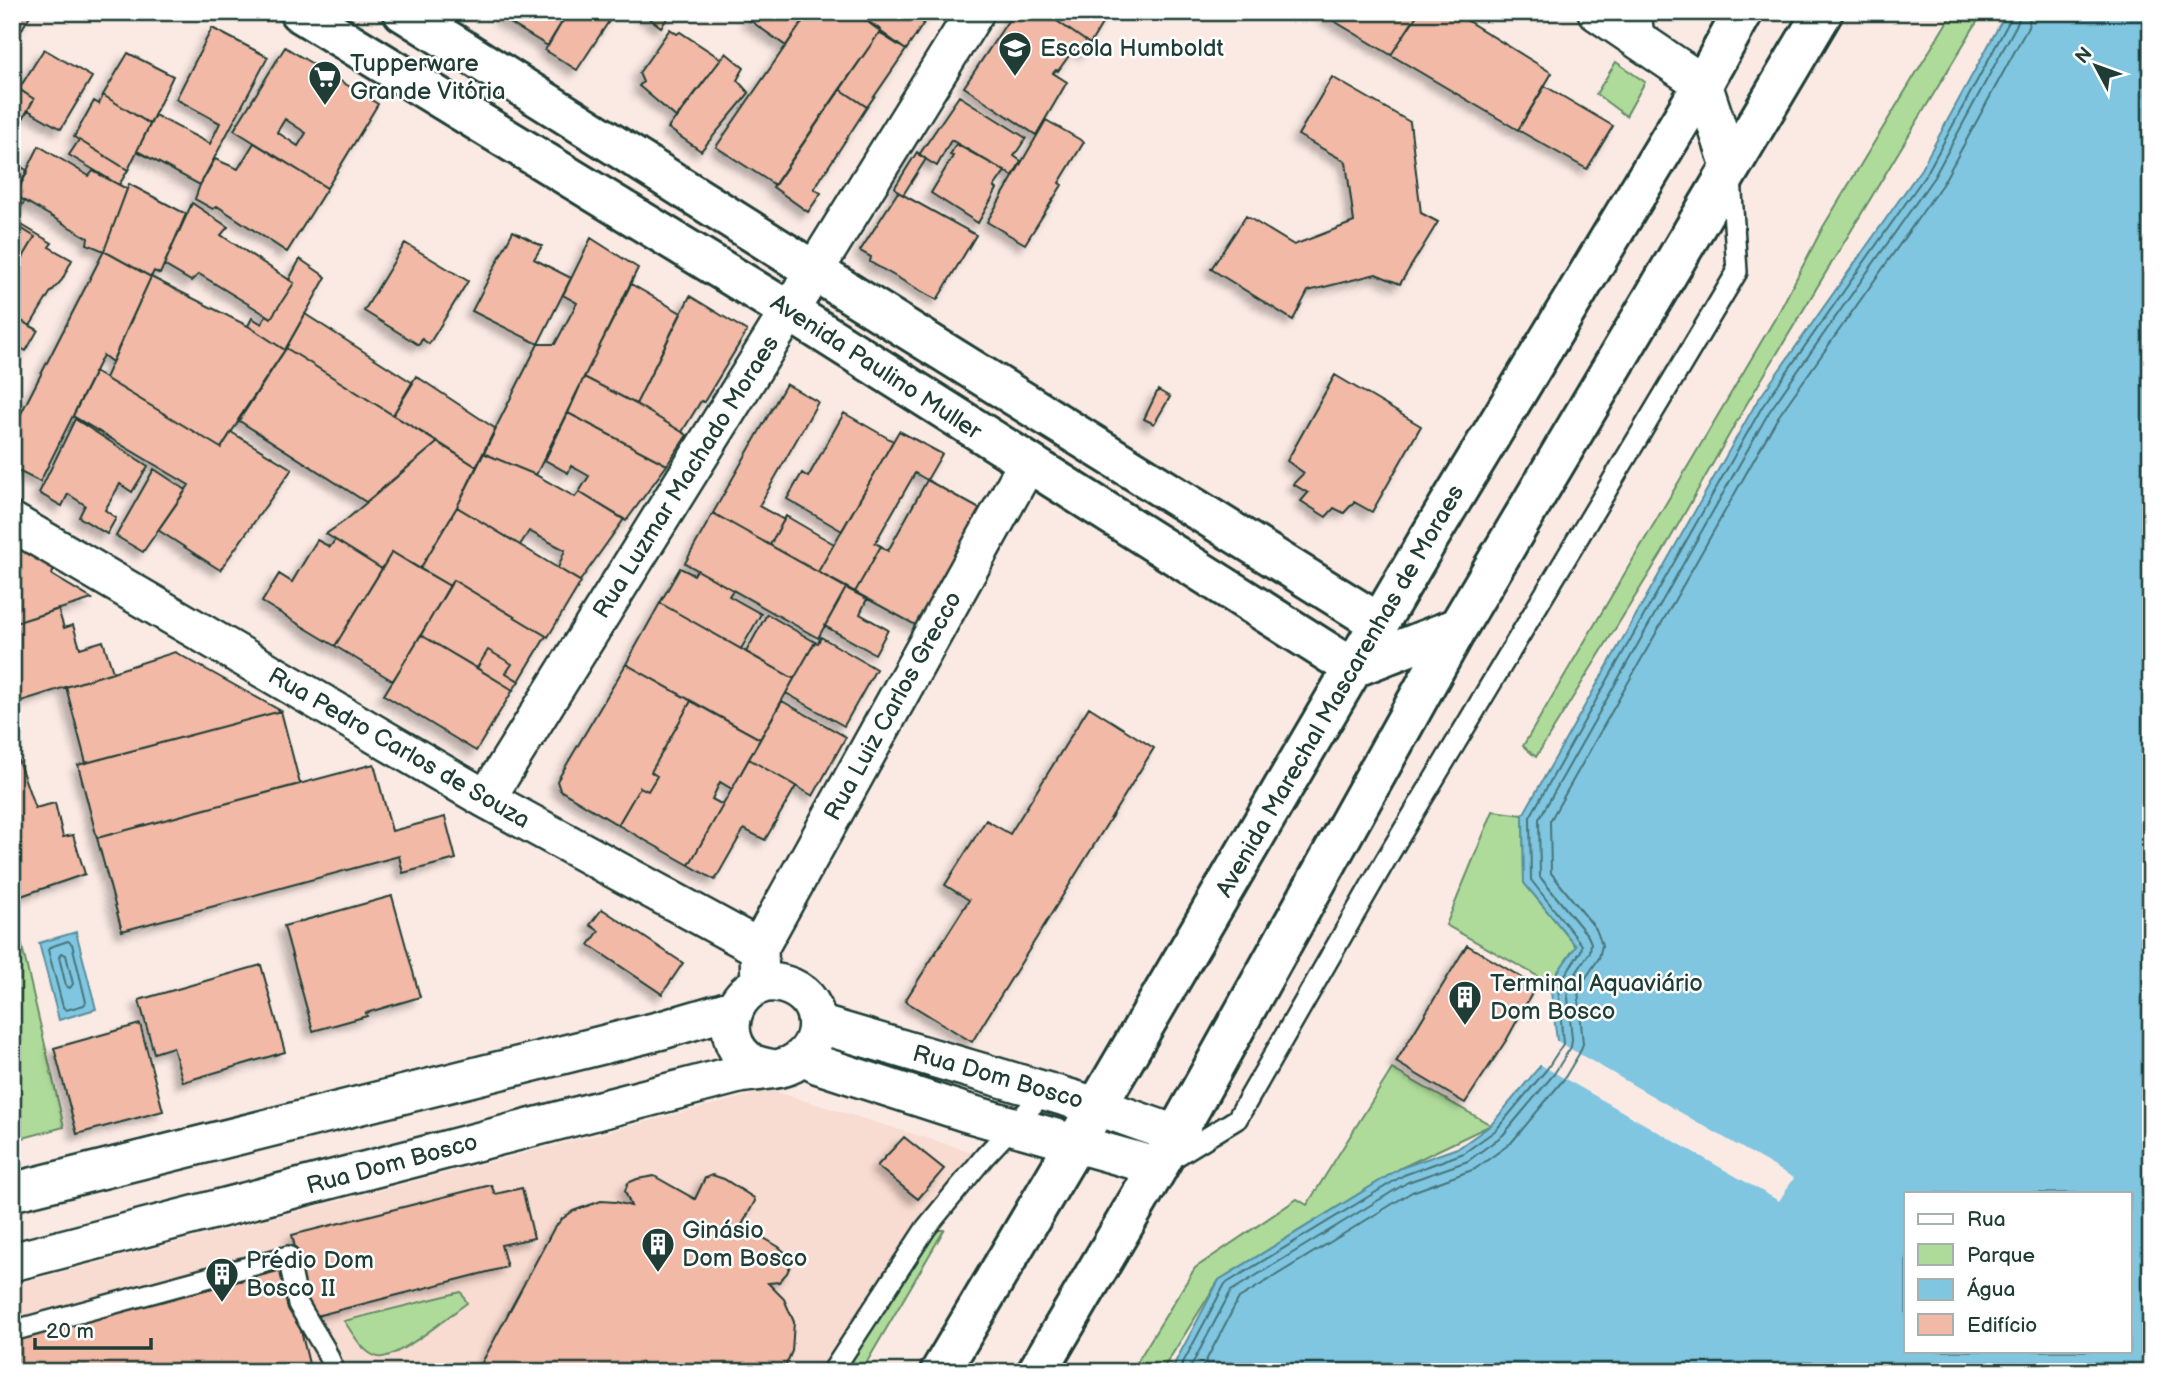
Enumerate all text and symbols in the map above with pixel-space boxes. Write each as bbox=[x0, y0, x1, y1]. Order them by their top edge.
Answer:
school or university icon: Escola Humboldt bbox=[996, 29, 1034, 78]
north arrow bbox=[2062, 32, 2132, 102]
place label: Escola Humboldt bbox=[1040, 34, 1224, 63]
text: N bbox=[2071, 43, 2098, 69]
place label: Tupperware Grande Vitória bbox=[350, 49, 506, 106]
supermarket icon: Tupperware Grande Vitória bbox=[306, 58, 344, 107]
street label: Avenida Paulino Muller bbox=[765, 288, 987, 446]
street label: Rua Luzmar Machado Moraes bbox=[587, 330, 785, 624]
street label: Avenida Marechal Mascarenhas de Moraes bbox=[1210, 480, 1470, 902]
street label: Rua Luiz Carlos Grecco bbox=[818, 586, 968, 826]
street label: Rua Pedro Carlos de Souza bbox=[263, 661, 535, 835]
place label: Terminal Aquaviário Dom Bosco bbox=[1490, 969, 1703, 1026]
building icon: Terminal Aquaviário Dom Bosco bbox=[1446, 978, 1484, 1027]
street label: Rua Dom Bosco bbox=[909, 1039, 1087, 1115]
street label: Rua Dom Bosco bbox=[303, 1127, 481, 1201]
legend bbox=[1904, 1192, 2132, 1352]
text: Rua bbox=[1967, 1207, 2006, 1232]
place label: Ginásio Dom Bosco bbox=[682, 1216, 807, 1273]
building icon: Ginásio Dom Bosco bbox=[639, 1225, 677, 1274]
text: Parque bbox=[1967, 1243, 2035, 1268]
place label: Prédio Dom Bosco II bbox=[246, 1246, 374, 1303]
building icon: Prédio Dom Bosco II bbox=[203, 1255, 241, 1304]
text: Água bbox=[1967, 1277, 2015, 1302]
scale bar bbox=[35, 1307, 150, 1351]
text: Edifício bbox=[1967, 1313, 2037, 1338]
text: 20 m bbox=[46, 1319, 94, 1344]

